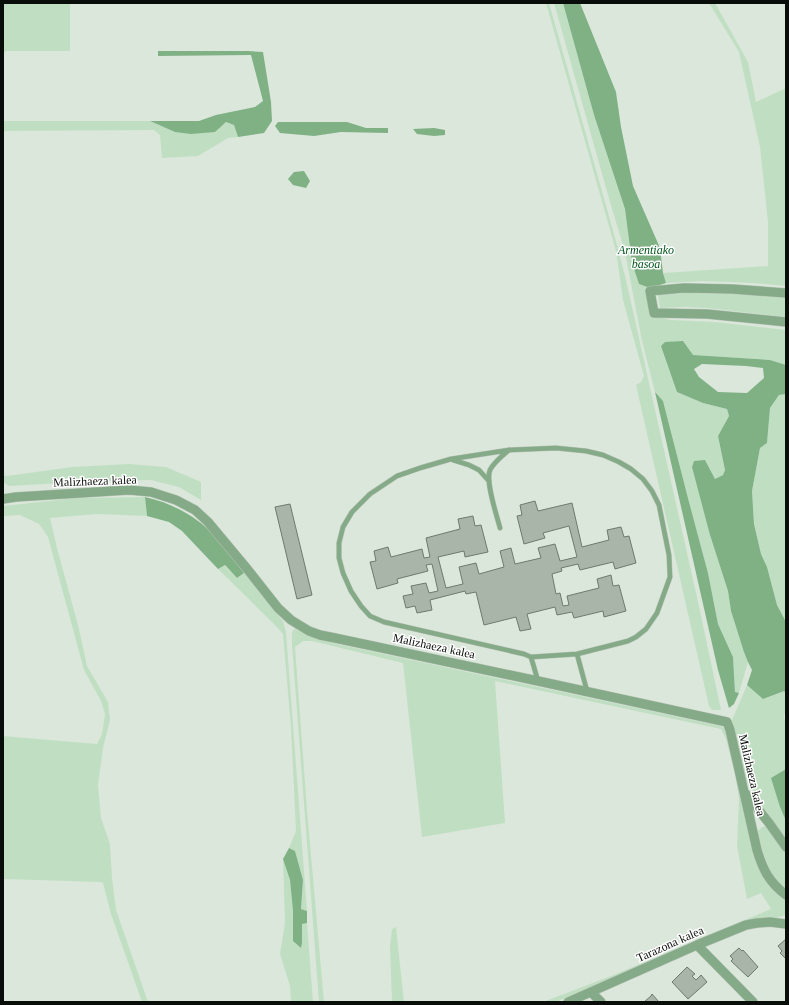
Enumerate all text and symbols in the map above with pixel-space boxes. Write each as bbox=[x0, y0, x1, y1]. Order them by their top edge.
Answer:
park label: Armentiako basoa bbox=[617, 243, 674, 271]
street label: Malizhaeza kalea bbox=[53, 473, 138, 489]
street label: Malizhaeza kalea bbox=[392, 630, 477, 662]
street label: Malizhaeza kalea bbox=[736, 733, 768, 818]
street label: Tarazona kalea bbox=[634, 923, 706, 965]

